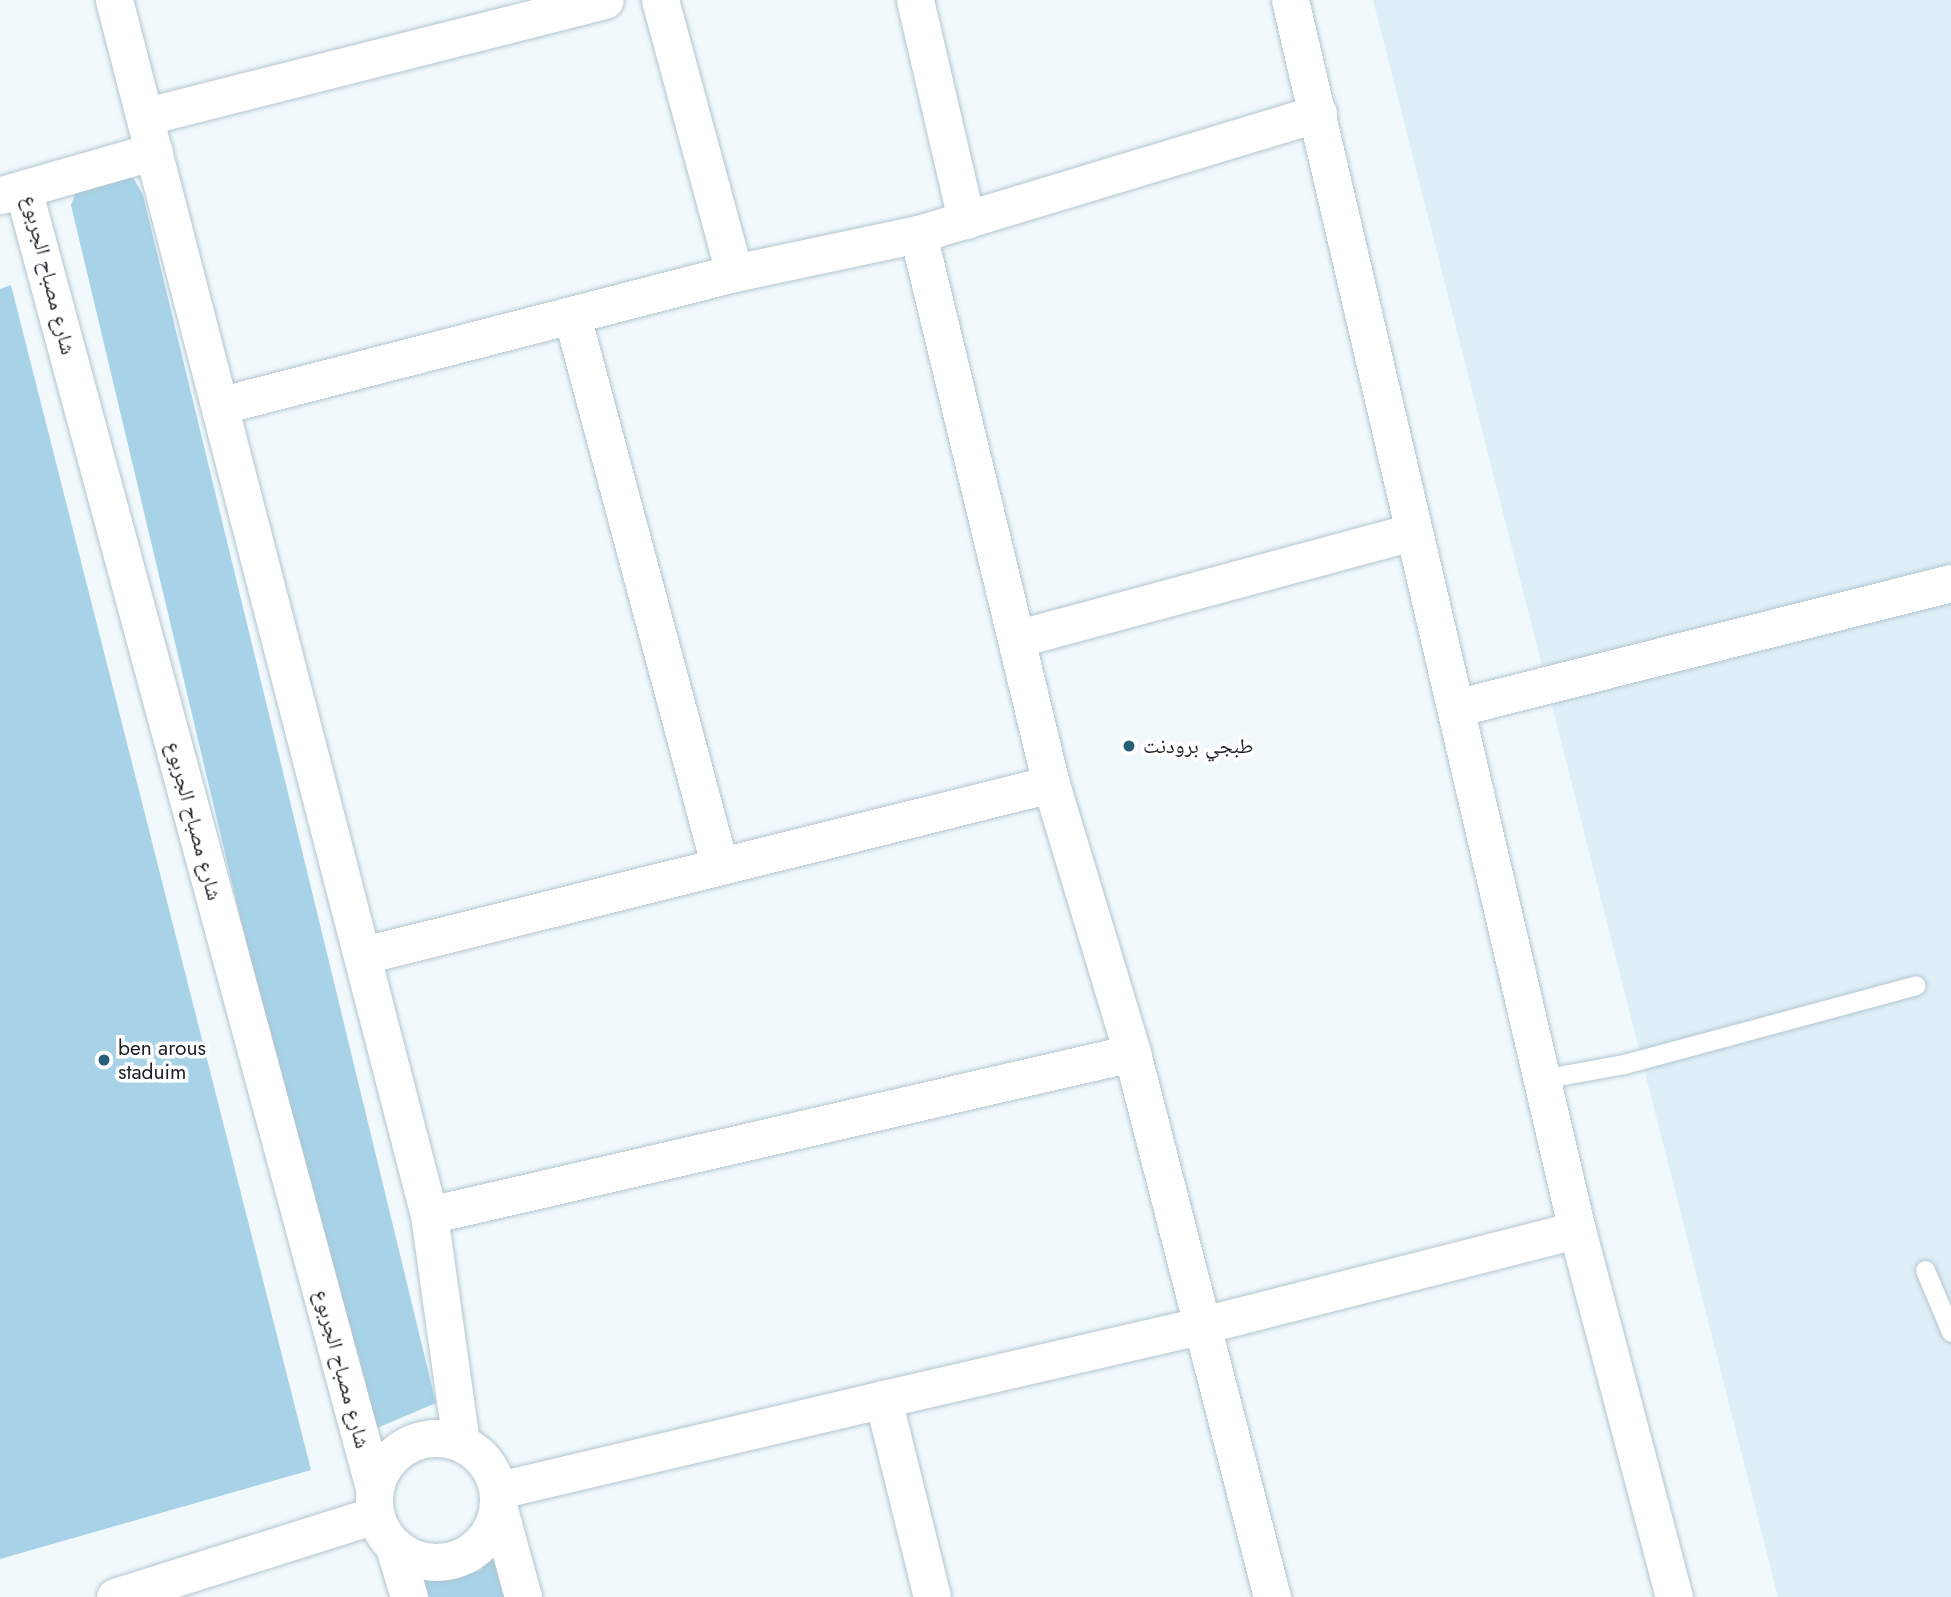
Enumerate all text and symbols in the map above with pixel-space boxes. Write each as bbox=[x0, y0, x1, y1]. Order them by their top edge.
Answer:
street label: شارع مصباح الجربوع bbox=[17, 193, 81, 357]
place label: طبجي برودنت bbox=[1143, 733, 1253, 759]
marker: طبجي برودنت bbox=[1121, 738, 1137, 754]
street label: شارع مصباح الجربوع bbox=[161, 739, 227, 903]
place label: ben arous staduim bbox=[118, 1035, 206, 1085]
marker: ben arous staduim bbox=[96, 1052, 112, 1068]
street label: شارع مصباح الجربوع bbox=[309, 1287, 375, 1451]

